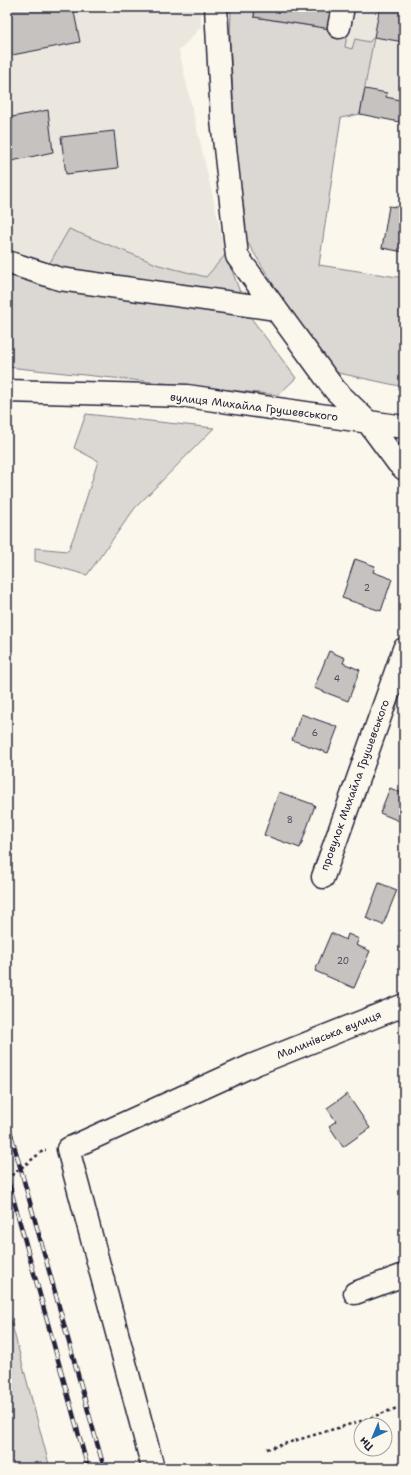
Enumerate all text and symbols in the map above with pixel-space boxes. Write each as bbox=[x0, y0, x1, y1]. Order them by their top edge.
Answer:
street label: вулиця Михайла Грушевського bbox=[169, 389, 339, 425]
house number: 2 bbox=[364, 582, 370, 594]
house number: 4 bbox=[334, 673, 340, 685]
street label: провулок Михайла Грушевського bbox=[317, 697, 393, 873]
house number: 6 bbox=[312, 727, 318, 739]
house number: 8 bbox=[287, 814, 293, 826]
house number: 20 bbox=[337, 955, 349, 967]
street label: Малинівська вулиця bbox=[274, 1007, 384, 1063]
north arrow bbox=[353, 1417, 393, 1457]
text: Пн bbox=[356, 1433, 377, 1454]

